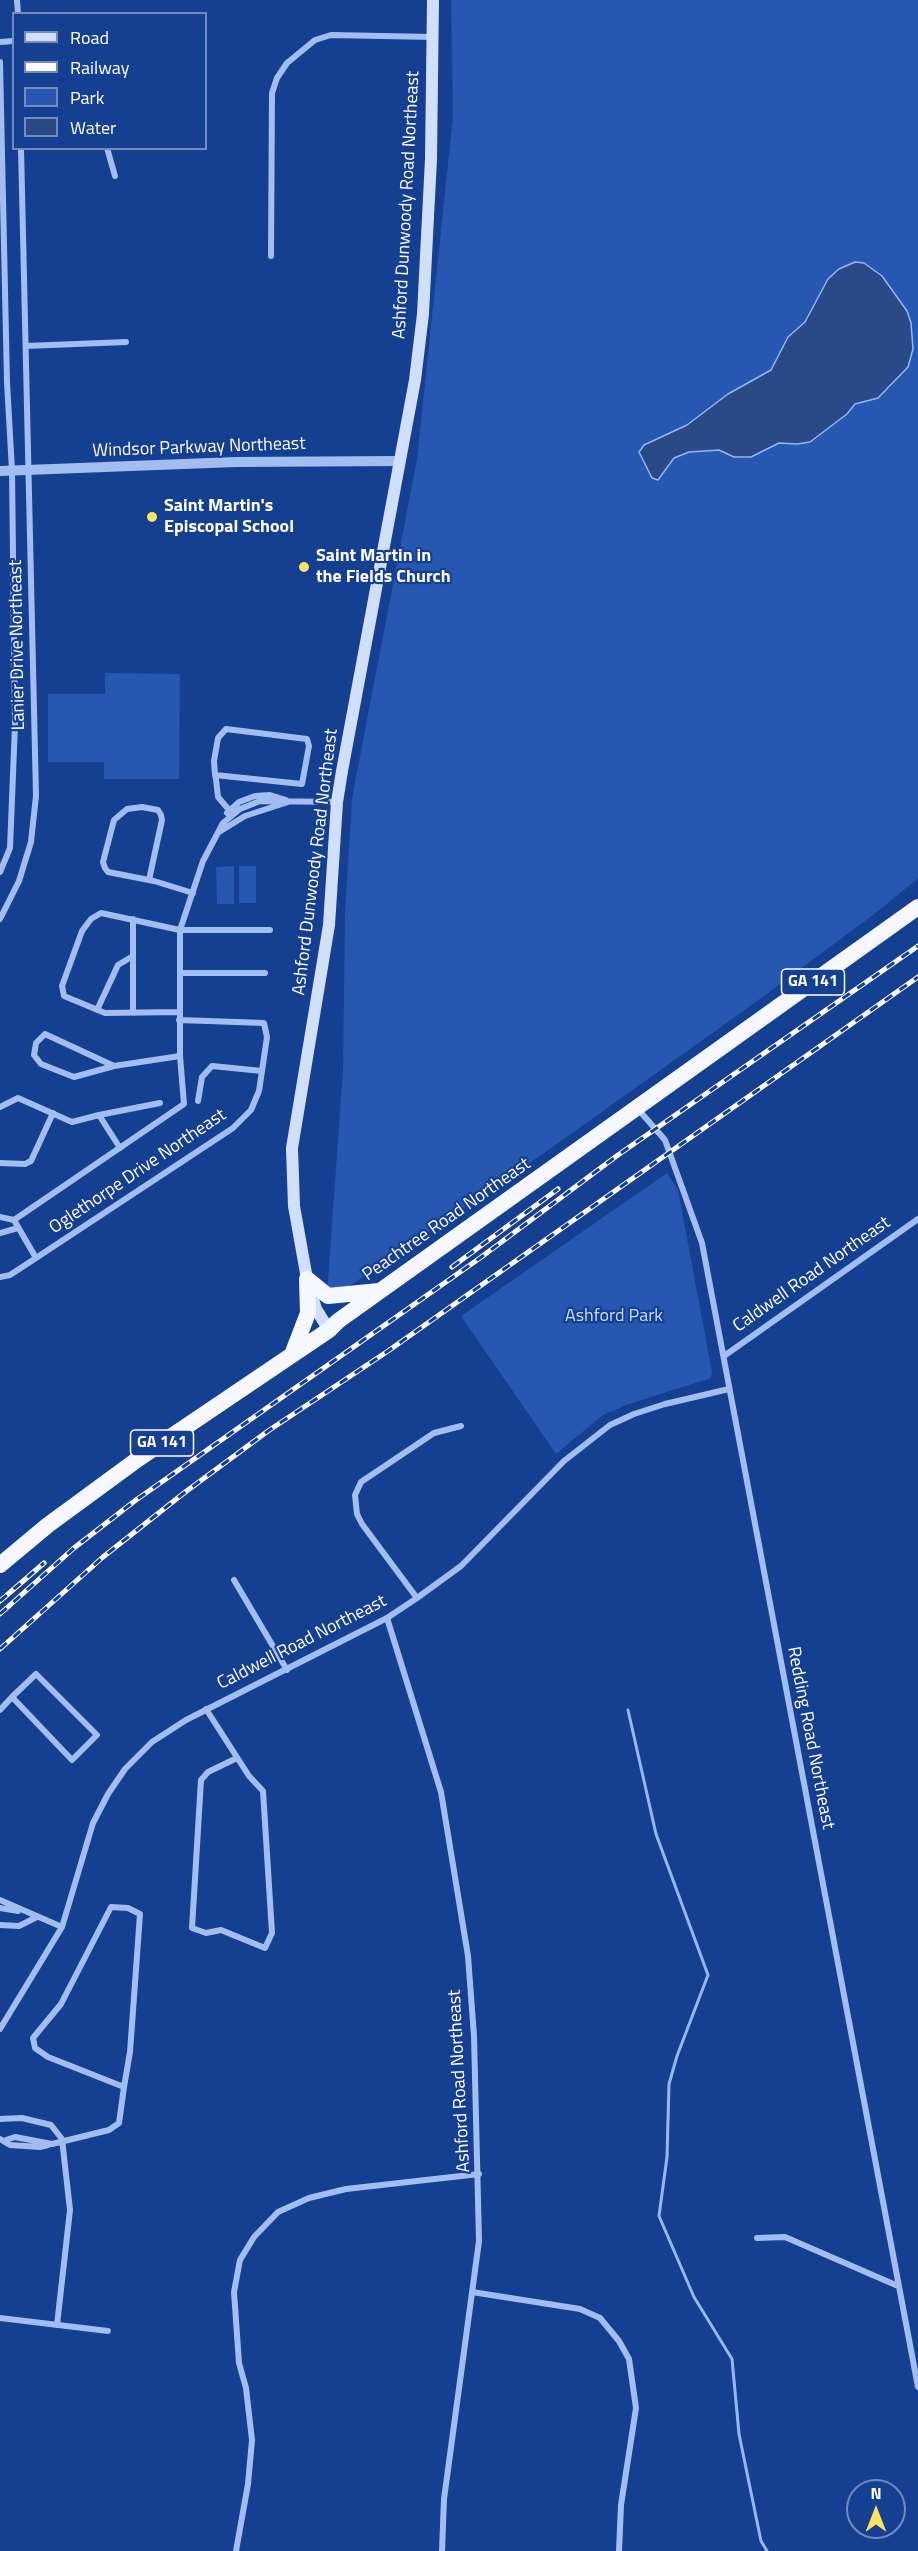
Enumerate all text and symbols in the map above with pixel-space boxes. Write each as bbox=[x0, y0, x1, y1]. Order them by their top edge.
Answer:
legend bbox=[12, 12, 207, 150]
text: Road bbox=[70, 24, 109, 51]
text: Railway bbox=[70, 54, 129, 81]
street label: Ashford Dunwoody Road Northeast bbox=[389, 70, 425, 340]
text: Park bbox=[70, 84, 104, 111]
text: Water bbox=[70, 114, 116, 141]
street label: Windsor Parkway Northeast bbox=[92, 433, 306, 463]
place label: Saint Martin's Episcopal School bbox=[164, 496, 294, 538]
marker: Saint Martin's Episcopal School bbox=[145, 510, 159, 524]
place label: Saint Martin in the Fields Church bbox=[316, 546, 451, 588]
street label: Lanier Drive Northeast bbox=[6, 560, 30, 730]
marker: Saint Martin in the Fields Church bbox=[297, 560, 311, 574]
street label: Ashford Dunwoody Road Northeast bbox=[289, 727, 343, 997]
road number: GA 141 bbox=[782, 969, 844, 995]
street label: Oglethorpe Drive Northeast bbox=[46, 1105, 230, 1239]
street label: Peachtree Road Northeast bbox=[359, 1154, 535, 1286]
street label: Caldwell Road Northeast bbox=[729, 1213, 895, 1337]
park label: Ashford Park bbox=[565, 1306, 663, 1328]
road number: GA 141 bbox=[130, 1430, 194, 1456]
street label: Caldwell Road Northeast bbox=[214, 1591, 390, 1695]
street label: Redding Road Northeast bbox=[782, 1645, 838, 1831]
street label: Ashford Road Northeast bbox=[444, 1989, 476, 2173]
north arrow bbox=[846, 2479, 906, 2539]
text: N bbox=[870, 2481, 882, 2505]

